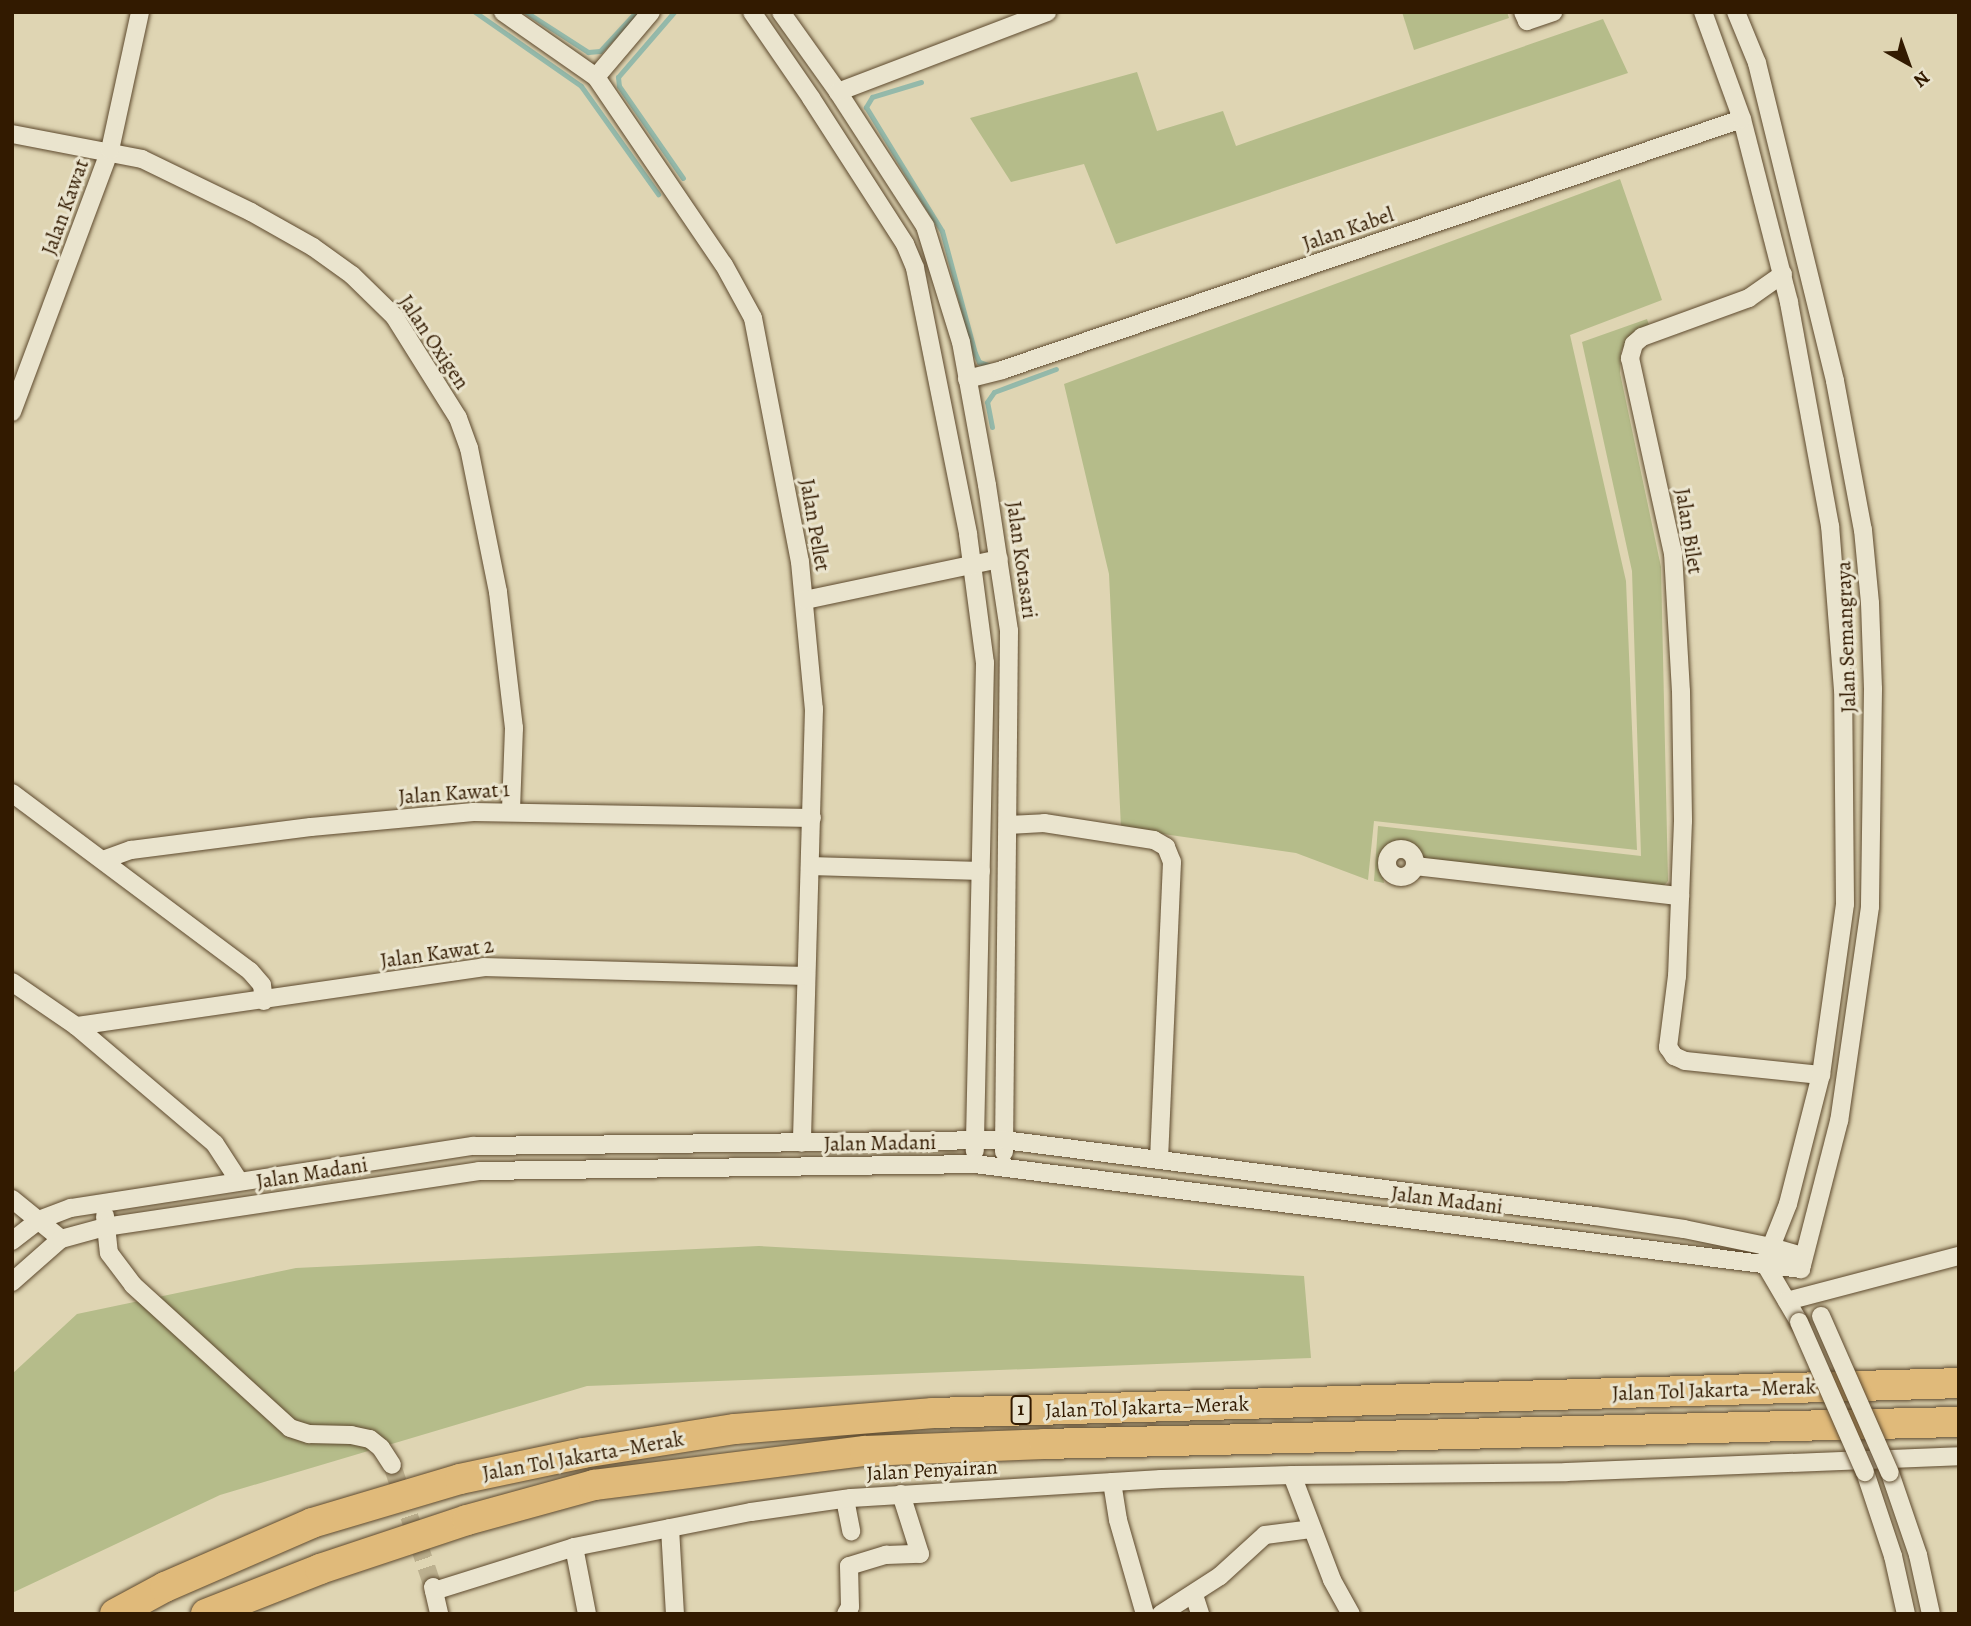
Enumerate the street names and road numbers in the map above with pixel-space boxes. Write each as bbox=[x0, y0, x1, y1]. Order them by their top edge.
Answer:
street label: Jalan Kawat bbox=[36, 156, 94, 258]
street label: Jalan Kabel bbox=[1299, 202, 1397, 256]
street label: Jalan Oxigen bbox=[393, 290, 475, 394]
street label: Jalan Pellet bbox=[794, 477, 836, 573]
street label: Jalan Bilet bbox=[1670, 486, 1708, 576]
street label: Jalan Kotasari bbox=[1001, 500, 1043, 620]
street label: Jalan Semangraya bbox=[1831, 561, 1861, 713]
street label: Jalan Kawat 1 bbox=[398, 777, 510, 809]
street label: Jalan Kawat 2 bbox=[379, 933, 495, 973]
street label: Jalan Madani bbox=[824, 1129, 936, 1157]
street label: Jalan Madani bbox=[254, 1152, 370, 1194]
street label: Jalan Madani bbox=[1390, 1181, 1504, 1219]
street label: Jalan Tol Jakarta–Merak bbox=[1612, 1374, 1816, 1406]
street label: Jalan Tol Jakarta–Merak bbox=[1045, 1391, 1249, 1423]
road number: 1 bbox=[1010, 1394, 1032, 1426]
street label: Jalan Tol Jakarta–Merak bbox=[480, 1426, 686, 1486]
street label: Jalan Penyairan bbox=[866, 1454, 998, 1486]

